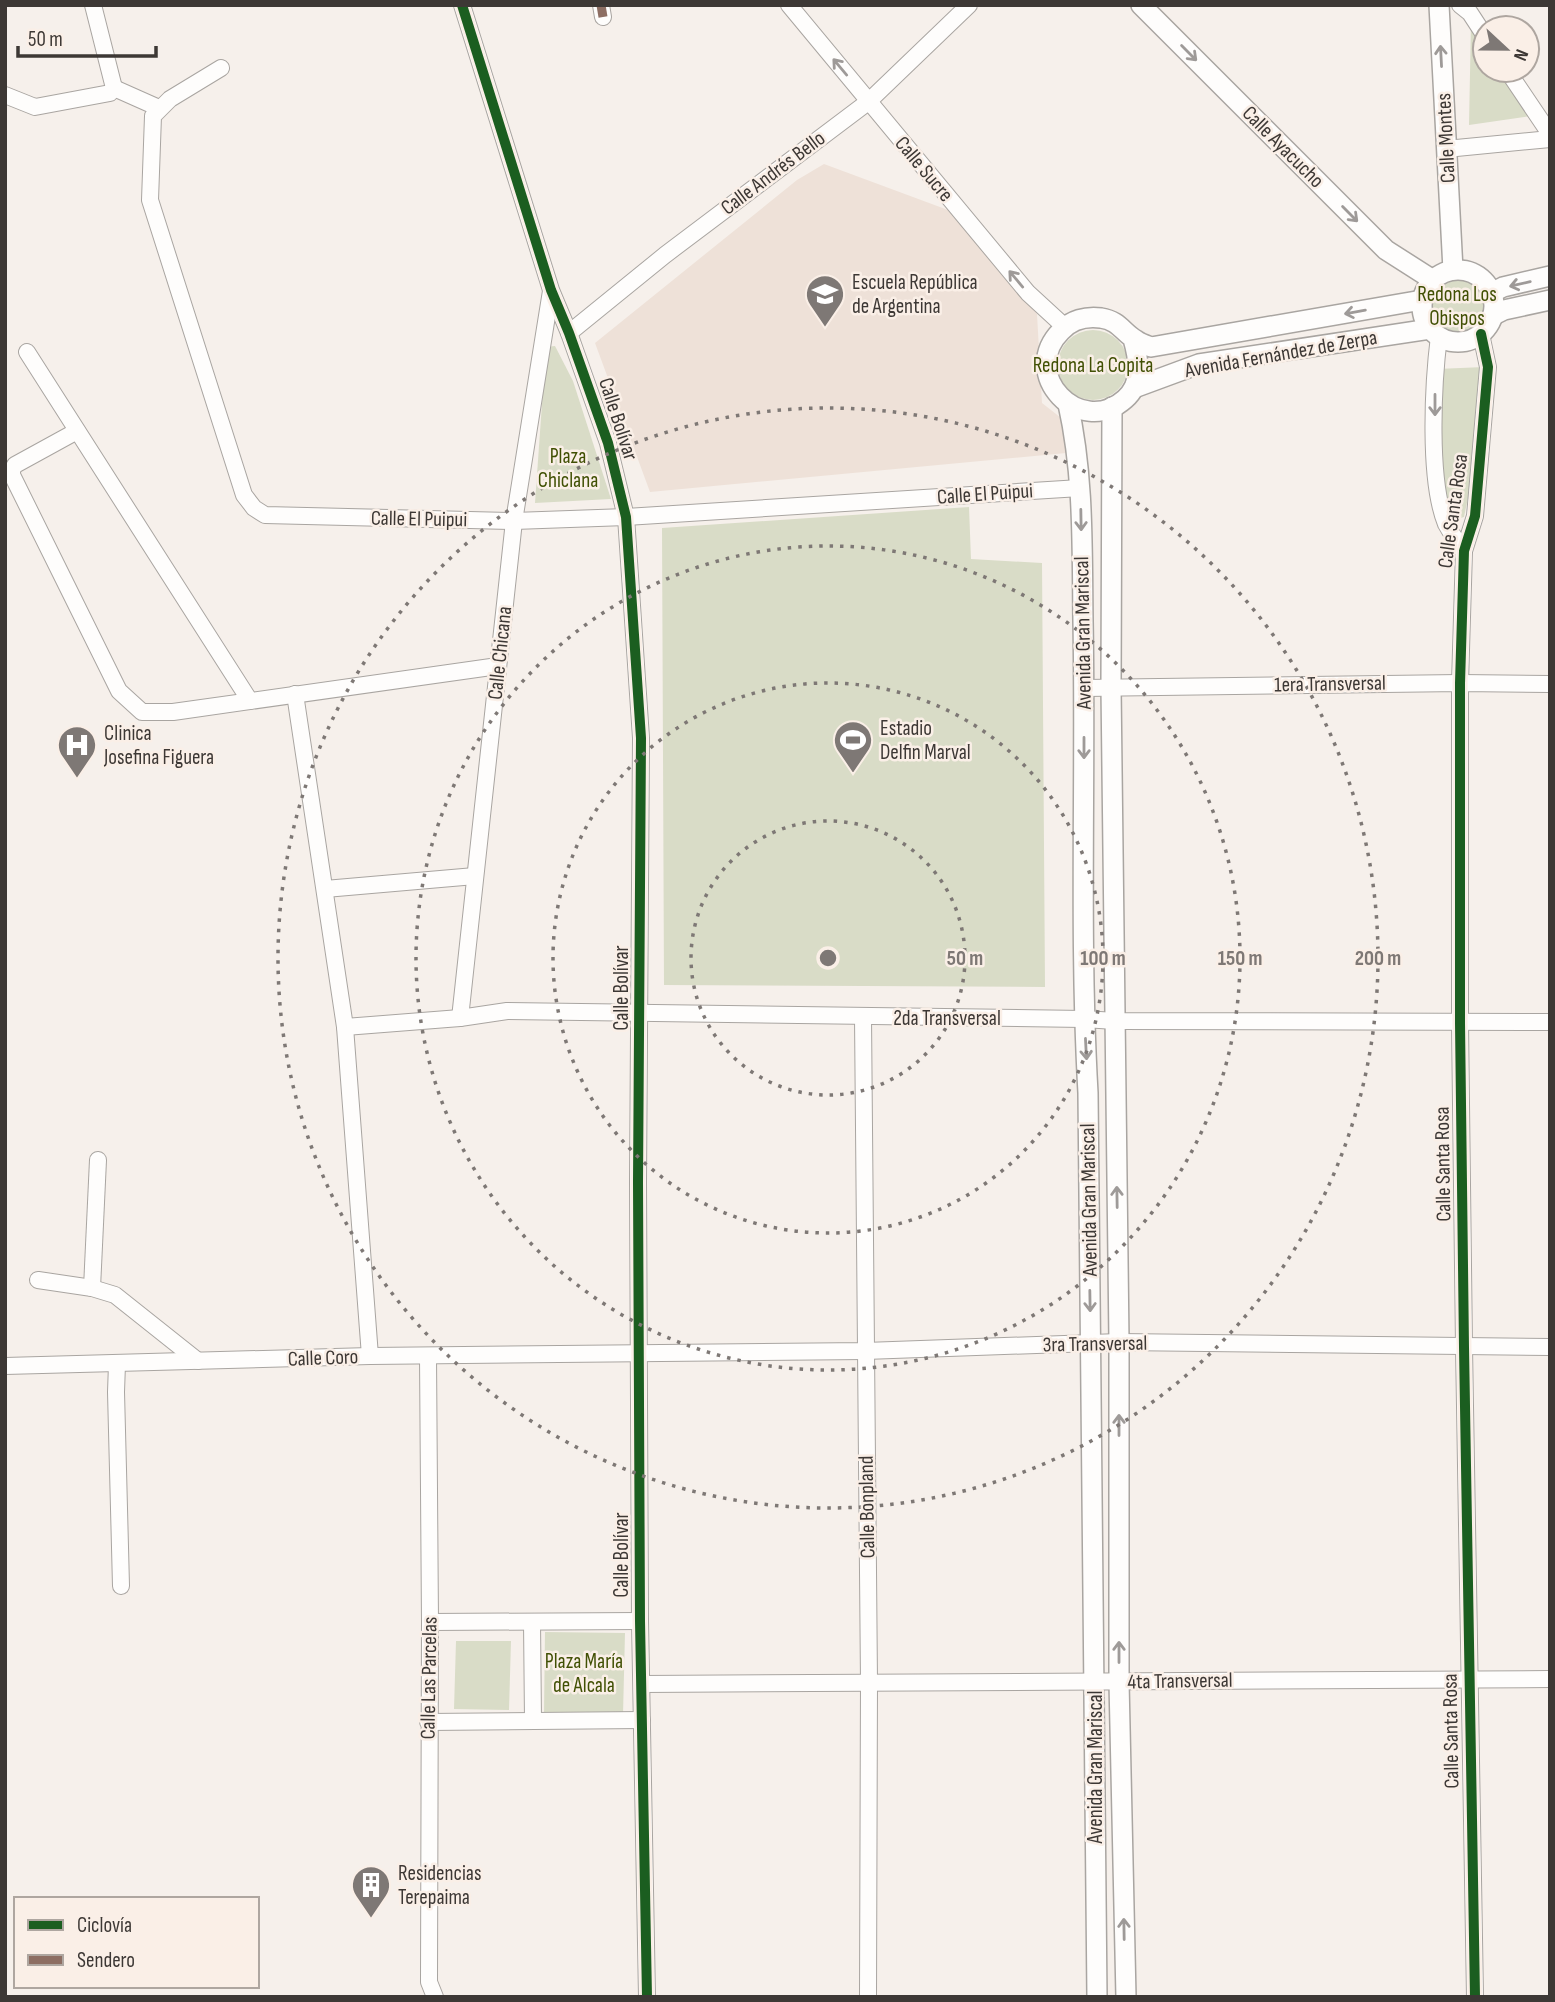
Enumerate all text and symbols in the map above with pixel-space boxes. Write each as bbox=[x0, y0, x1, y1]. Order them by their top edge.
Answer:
scale bar bbox=[18, 14, 156, 58]
north arrow bbox=[1471, 14, 1541, 84]
text: 50 m bbox=[28, 27, 63, 52]
one-way arrow bbox=[1435, 44, 1448, 67]
one-way arrow bbox=[1181, 45, 1198, 62]
text: N bbox=[1508, 46, 1533, 64]
one-way arrow bbox=[832, 58, 847, 76]
street label: Calle Montes bbox=[1431, 92, 1461, 184]
street label: Calle Ayacucho bbox=[1237, 101, 1329, 193]
street label: Calle Andrés Bello bbox=[716, 126, 830, 220]
street label: Calle Sucre bbox=[889, 131, 959, 207]
one-way arrow bbox=[1342, 206, 1359, 223]
place label: Escuela República de Argentina bbox=[852, 270, 978, 319]
one-way arrow bbox=[1008, 271, 1024, 289]
school or university icon: Escuela República de Argentina bbox=[804, 273, 846, 328]
one-way arrow bbox=[1509, 277, 1532, 291]
park label: Redona Los Obispos bbox=[1417, 282, 1497, 331]
one-way arrow bbox=[1344, 306, 1367, 319]
street label: Avenida Fernández de Zerpa bbox=[1182, 325, 1379, 383]
park label: Redona La Copita bbox=[1033, 353, 1153, 378]
street label: Calle Bolívar bbox=[593, 375, 643, 463]
one-way arrow bbox=[1428, 393, 1441, 416]
park label: Plaza Chiclana bbox=[538, 444, 598, 493]
street label: Calle Santa Rosa bbox=[1433, 452, 1473, 570]
street label: Calle El Puipui bbox=[936, 478, 1034, 510]
street label: Calle El Puipui bbox=[371, 506, 467, 532]
one-way arrow bbox=[1074, 509, 1088, 532]
street label: Avenida Gran Mariscal bbox=[1069, 556, 1097, 711]
street label: Calle Chicana bbox=[483, 605, 517, 701]
street label: 1era Transversal bbox=[1274, 671, 1386, 697]
place label: Estadio Delfin Marval bbox=[880, 716, 971, 765]
sports icon: Estadio Delfin Marval bbox=[832, 719, 874, 774]
place label: Clinica Josefina Figuera bbox=[103, 721, 214, 770]
hospital icon: Clinica Josefina Figuera bbox=[56, 724, 98, 779]
one-way arrow bbox=[1077, 736, 1091, 759]
street label: Calle Bolívar bbox=[609, 945, 634, 1031]
centre of rings bbox=[816, 946, 840, 970]
text: 50 m bbox=[947, 946, 983, 971]
text: 100 m bbox=[1080, 946, 1126, 971]
text: 150 m bbox=[1218, 946, 1262, 971]
text: 200 m bbox=[1355, 946, 1401, 971]
street label: 2da Transversal bbox=[893, 1006, 1001, 1031]
one-way arrow bbox=[1079, 1037, 1092, 1060]
street label: Calle Santa Rosa bbox=[1429, 1106, 1457, 1222]
street label: Avenida Gran Mariscal bbox=[1075, 1123, 1103, 1278]
one-way arrow bbox=[1110, 1186, 1124, 1209]
one-way arrow bbox=[1083, 1289, 1097, 1312]
street label: 3ra Transversal bbox=[1042, 1331, 1148, 1357]
street label: Calle Coro bbox=[287, 1344, 359, 1372]
one-way arrow bbox=[1112, 1413, 1126, 1436]
street label: Calle Bonpland bbox=[854, 1455, 880, 1559]
street label: Calle Bolívar bbox=[609, 1512, 634, 1598]
street label: Calle Las Parcelas bbox=[415, 1616, 443, 1740]
one-way arrow bbox=[1112, 1641, 1126, 1664]
park label: Plaza María de Alcala bbox=[545, 1649, 623, 1698]
street label: 4ta Transversal bbox=[1127, 1668, 1233, 1694]
street label: Calle Santa Rosa bbox=[1437, 1673, 1465, 1789]
street label: Avenida Gran Mariscal bbox=[1083, 1691, 1108, 1844]
place label: Residencias Terepaima bbox=[398, 1861, 481, 1910]
building icon: Residencias Terepaima bbox=[350, 1864, 392, 1919]
legend bbox=[14, 1897, 259, 1988]
text: Ciclovía bbox=[77, 1913, 132, 1938]
one-way arrow bbox=[1118, 1917, 1131, 1940]
text: Sendero bbox=[77, 1948, 135, 1973]

